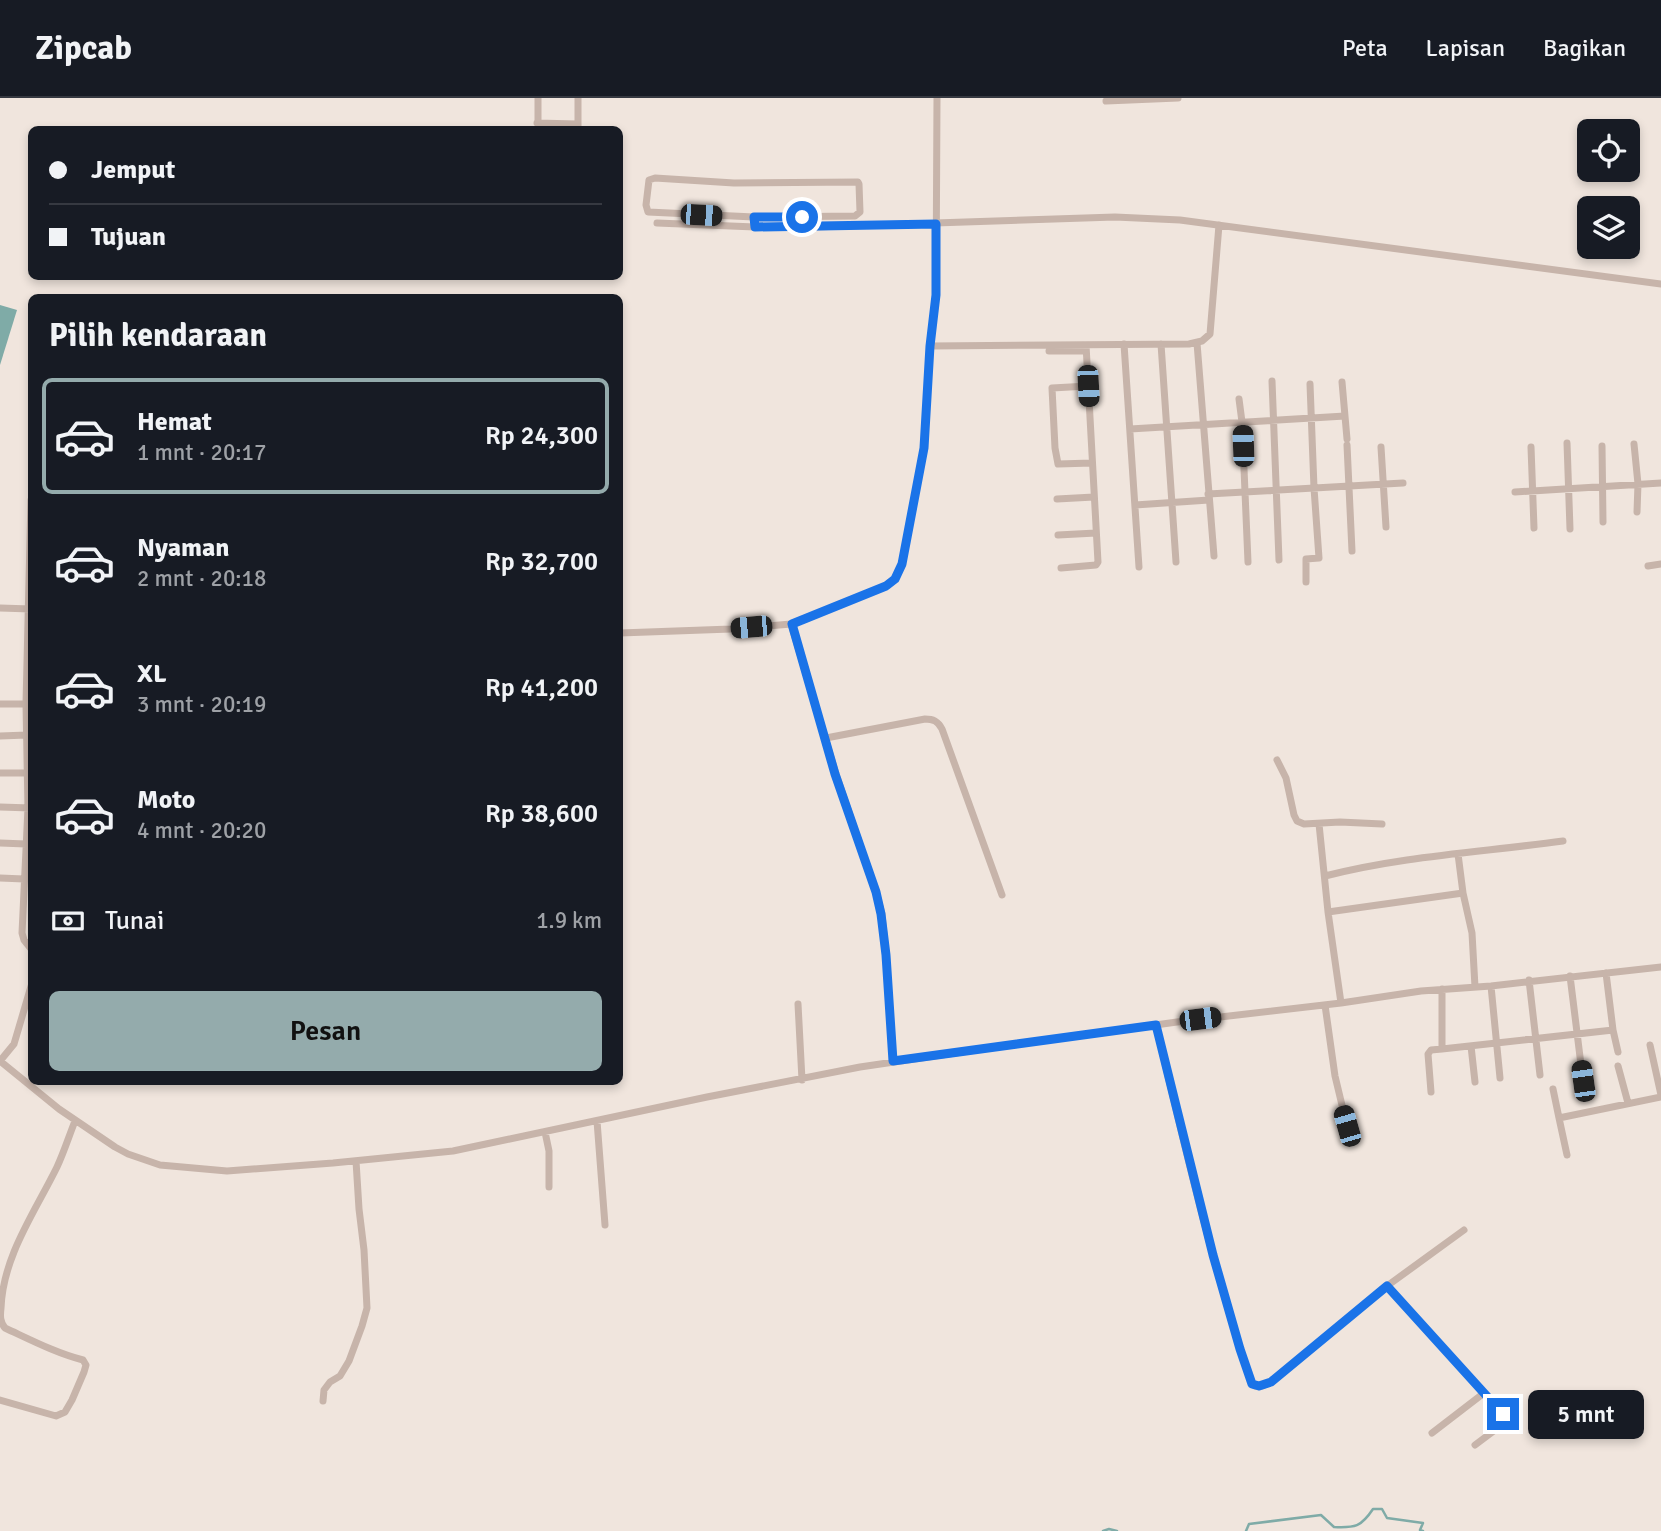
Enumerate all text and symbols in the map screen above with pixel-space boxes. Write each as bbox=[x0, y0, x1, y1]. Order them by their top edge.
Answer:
text: Zipcab bbox=[35, 28, 132, 69]
text: Peta bbox=[1342, 33, 1388, 63]
text: Lapisan bbox=[1426, 33, 1505, 63]
text: Bagikan bbox=[1543, 33, 1626, 63]
map controls bbox=[1577, 119, 1640, 259]
button: locate bbox=[1577, 119, 1640, 182]
text: Jemput bbox=[91, 154, 175, 186]
button: layers bbox=[1577, 196, 1640, 259]
route start bbox=[786, 201, 818, 233]
car bbox=[680, 203, 723, 227]
text: Tujuan bbox=[91, 221, 166, 253]
text: Pilih kendaraan bbox=[49, 316, 267, 355]
car bbox=[1077, 364, 1100, 408]
icon: car bbox=[53, 405, 116, 468]
text: Hemat bbox=[137, 406, 212, 438]
text: Rp 24,300 bbox=[485, 420, 598, 452]
car bbox=[1232, 425, 1255, 467]
text: 1 mnt · 20:17 bbox=[137, 438, 266, 467]
icon: car bbox=[53, 531, 116, 594]
text: Nyaman bbox=[137, 532, 230, 564]
text: Rp 32,700 bbox=[485, 546, 598, 578]
text: 2 mnt · 20:18 bbox=[137, 564, 266, 593]
car bbox=[730, 615, 773, 639]
icon: car bbox=[53, 657, 116, 720]
text: XL bbox=[137, 658, 167, 690]
text: Rp 41,200 bbox=[485, 672, 598, 704]
text: 3 mnt · 20:19 bbox=[137, 690, 266, 719]
icon: car bbox=[53, 783, 116, 846]
text: Moto bbox=[137, 784, 195, 816]
text: Rp 38,600 bbox=[485, 798, 598, 830]
text: 4 mnt · 20:20 bbox=[137, 816, 266, 845]
icon: cash bbox=[49, 902, 87, 940]
text: Tunai bbox=[105, 905, 164, 937]
text: 1.9 km bbox=[536, 906, 602, 935]
button: Pesan bbox=[49, 991, 602, 1071]
car bbox=[1178, 1006, 1223, 1032]
car bbox=[1570, 1059, 1597, 1103]
car bbox=[1332, 1103, 1363, 1149]
callout: 5 mnt bbox=[1528, 1390, 1643, 1438]
route end bbox=[1487, 1398, 1519, 1430]
text: 5 mnt bbox=[1558, 1400, 1614, 1429]

